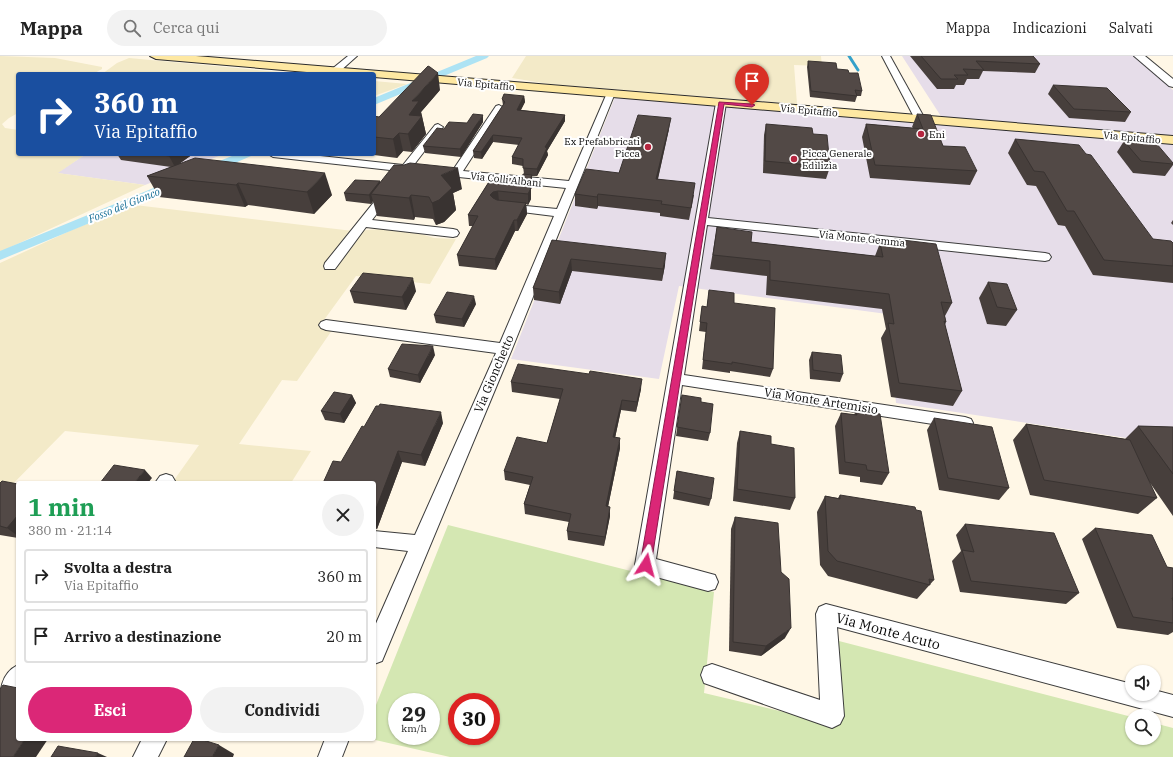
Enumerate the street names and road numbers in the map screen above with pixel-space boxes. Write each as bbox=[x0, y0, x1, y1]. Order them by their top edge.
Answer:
street label: Via Epitaffio bbox=[457, 76, 515, 94]
street label: Via Epitaffio bbox=[780, 102, 838, 120]
street label: Via Epitaffio bbox=[1103, 129, 1161, 147]
street label: Via Colli Albani bbox=[470, 169, 542, 190]
street label: Via Monte Gemma bbox=[818, 228, 906, 250]
street label: Via Gionchetto bbox=[470, 332, 517, 415]
street label: Via Monte Artemisio bbox=[763, 384, 879, 417]
street label: Via Monte Acuto bbox=[834, 608, 942, 654]

